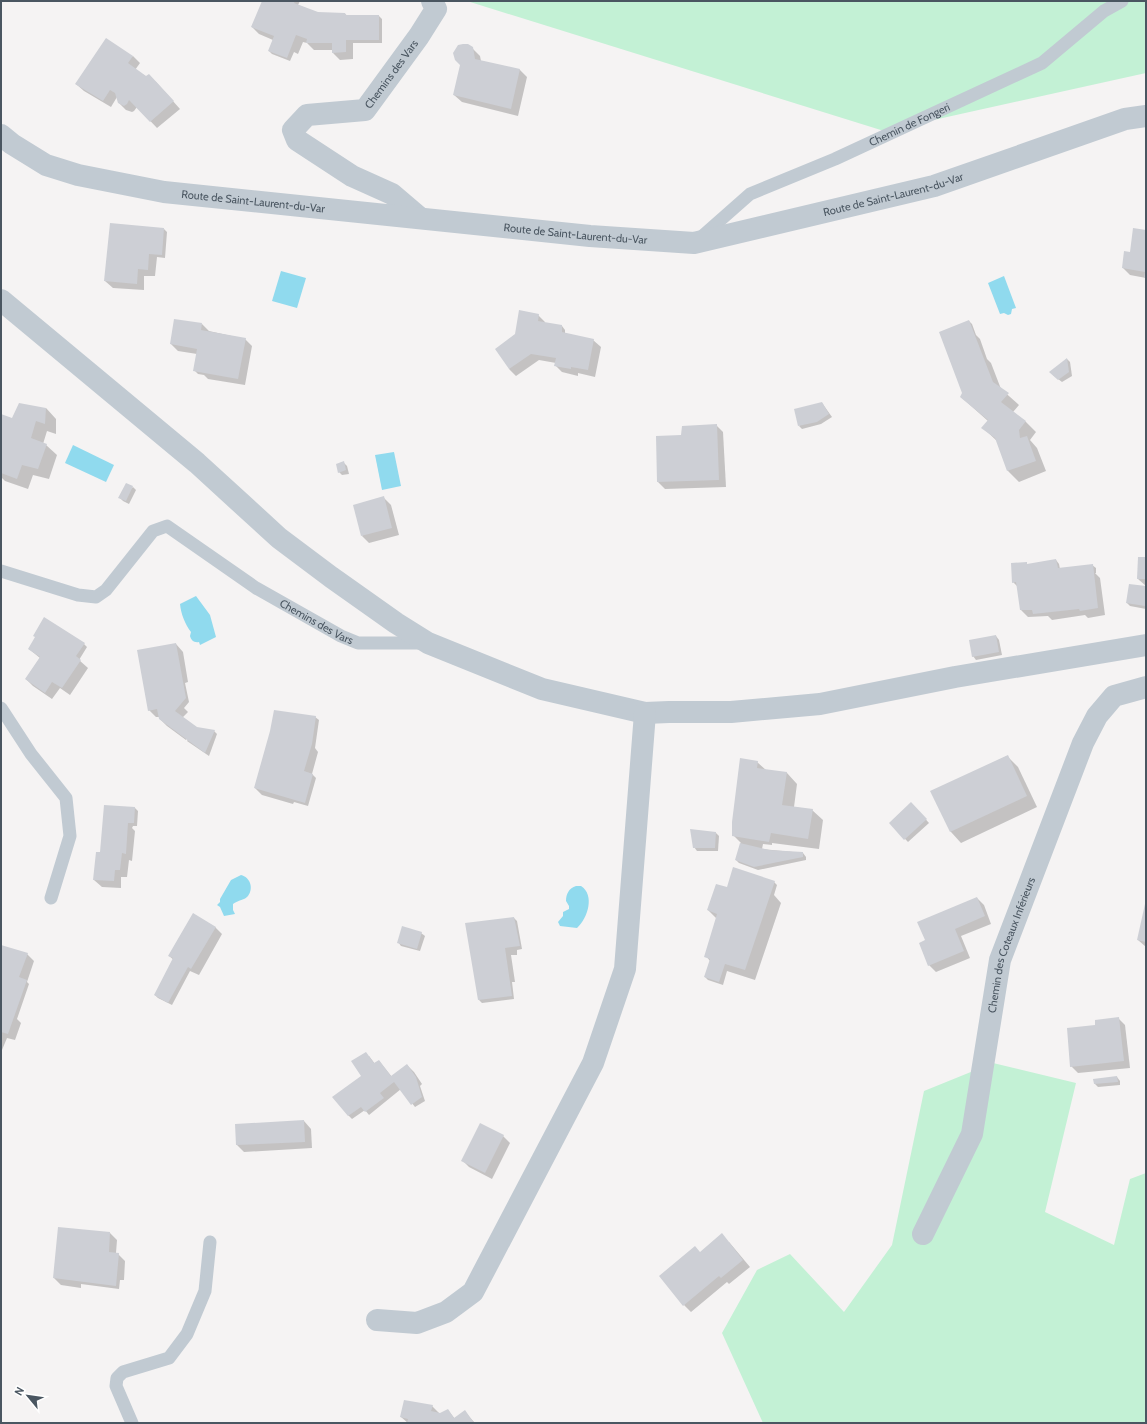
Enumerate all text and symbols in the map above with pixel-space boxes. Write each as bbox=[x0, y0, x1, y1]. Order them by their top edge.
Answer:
street label: Chemins des Vars bbox=[361, 37, 421, 111]
street label: Chemin de Fongeri bbox=[867, 100, 952, 149]
street label: Route de Saint-Laurent-du-Var bbox=[822, 169, 966, 219]
street label: Route de Saint-Laurent-du-Var bbox=[181, 187, 326, 216]
street label: Route de Saint-Laurent-du-Var bbox=[503, 220, 648, 247]
street label: Chemins des Vars bbox=[277, 596, 356, 647]
street label: Chemin des Coteaux Inférieurs bbox=[985, 875, 1038, 1014]
north arrow bbox=[8, 1376, 48, 1416]
text: N bbox=[11, 1384, 27, 1398]

